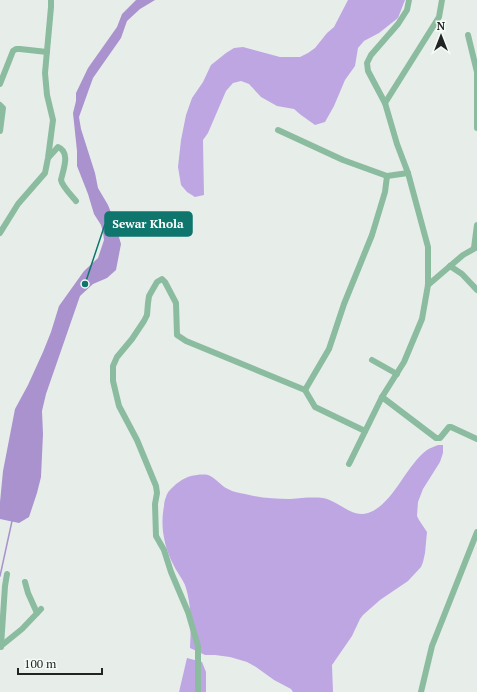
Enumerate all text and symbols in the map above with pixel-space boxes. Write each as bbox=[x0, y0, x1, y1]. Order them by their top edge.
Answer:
north arrow bbox=[421, 16, 461, 56]
text: N bbox=[437, 19, 446, 33]
callout: Sewar Khola bbox=[105, 212, 192, 236]
text: Sewar Khola bbox=[112, 216, 184, 231]
scale bar bbox=[18, 650, 102, 676]
text: 100 m bbox=[24, 656, 57, 671]

